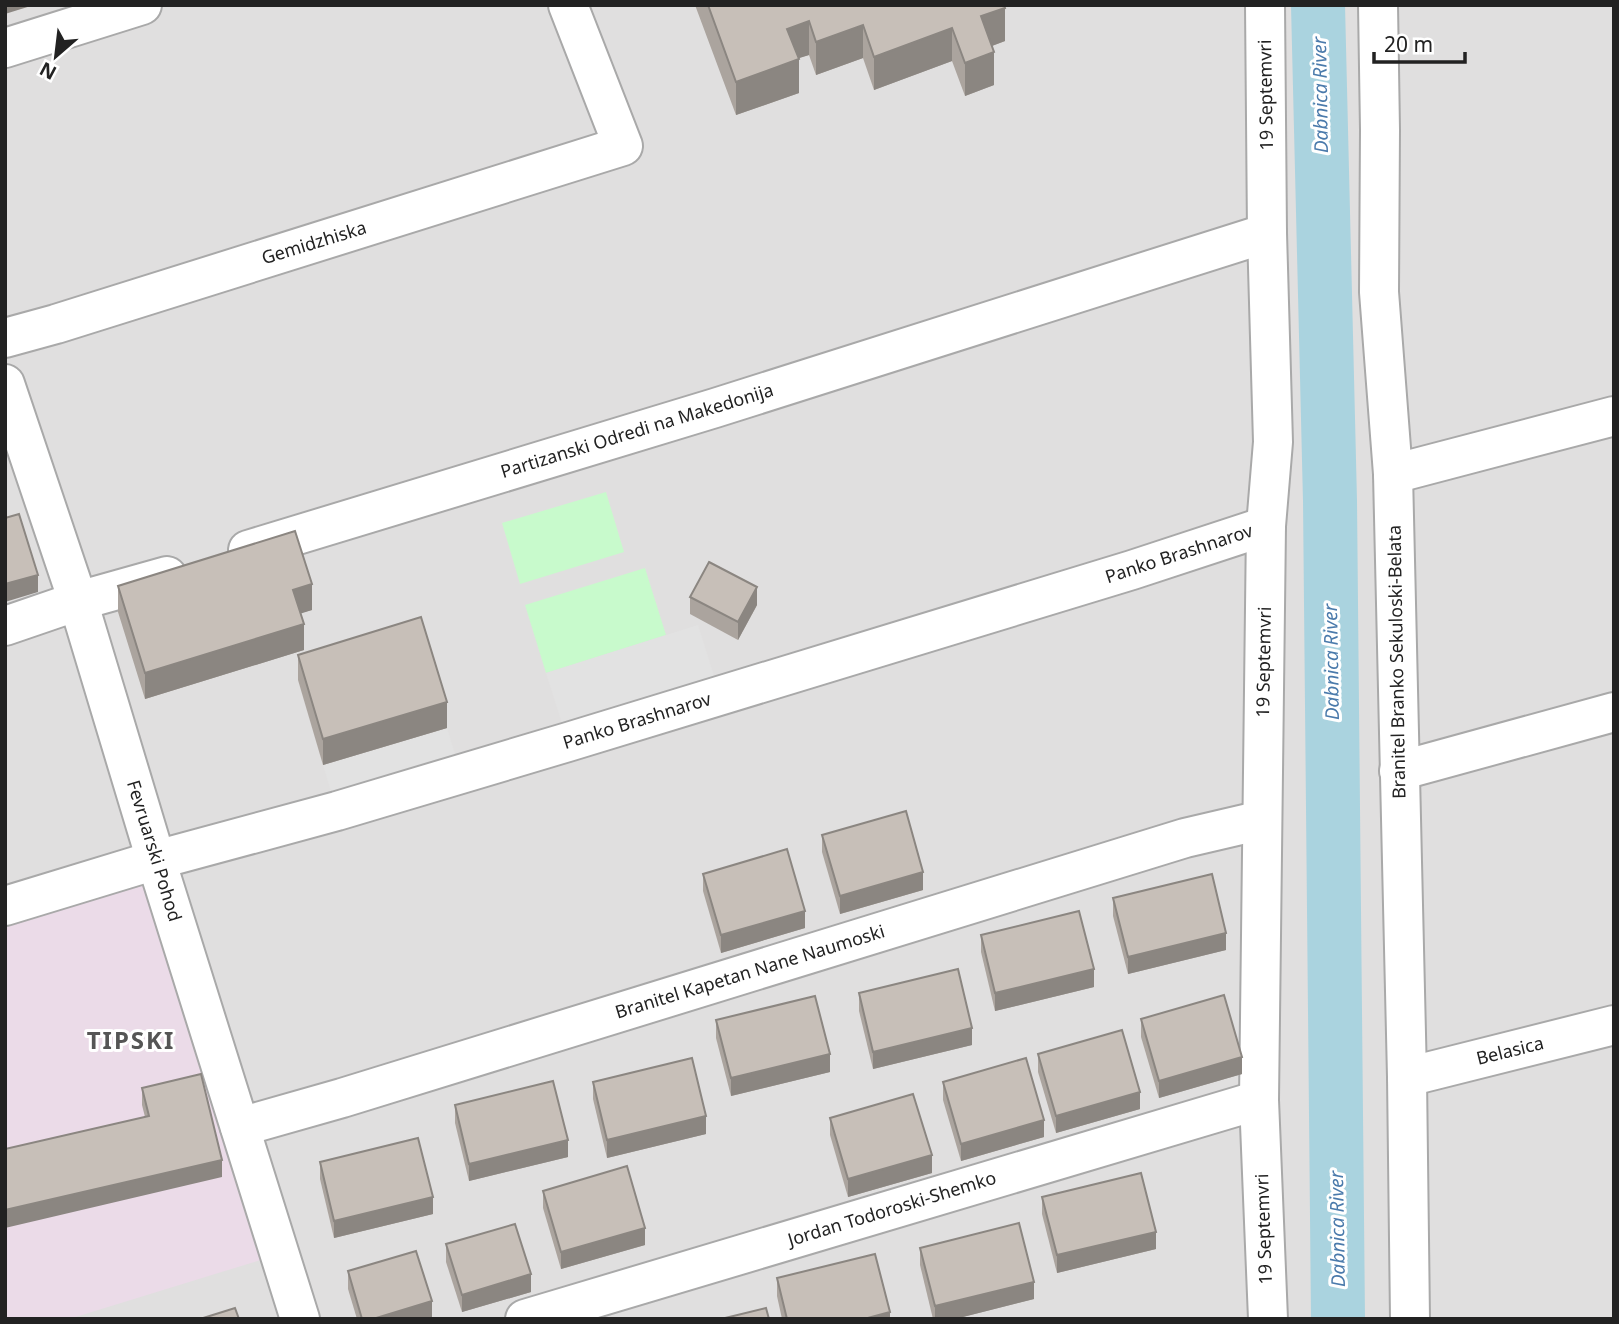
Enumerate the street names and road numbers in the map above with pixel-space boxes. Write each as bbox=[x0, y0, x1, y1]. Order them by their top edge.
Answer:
street label: 19 Septemvri bbox=[1252, 39, 1278, 151]
street label: Gemidzhiska bbox=[258, 215, 369, 269]
street label: Partizanski Odredi na Makedonija bbox=[497, 377, 776, 483]
street label: Panko Brashnarov bbox=[1102, 518, 1256, 588]
street label: Branitel Branko Sekuloski-Belata bbox=[1382, 525, 1410, 799]
street label: 19 Septemvri bbox=[1250, 606, 1276, 718]
street label: Panko Brashnarov bbox=[560, 686, 715, 754]
street label: Fevruarski Pohod bbox=[122, 777, 188, 924]
street label: Branitel Kapetan Nane Naumoski bbox=[612, 919, 887, 1024]
street label: Belasica bbox=[1474, 1030, 1546, 1070]
street label: Jordan Todoroski-Shemko bbox=[783, 1165, 999, 1252]
street label: 19 Septemvri bbox=[1249, 1173, 1277, 1285]

